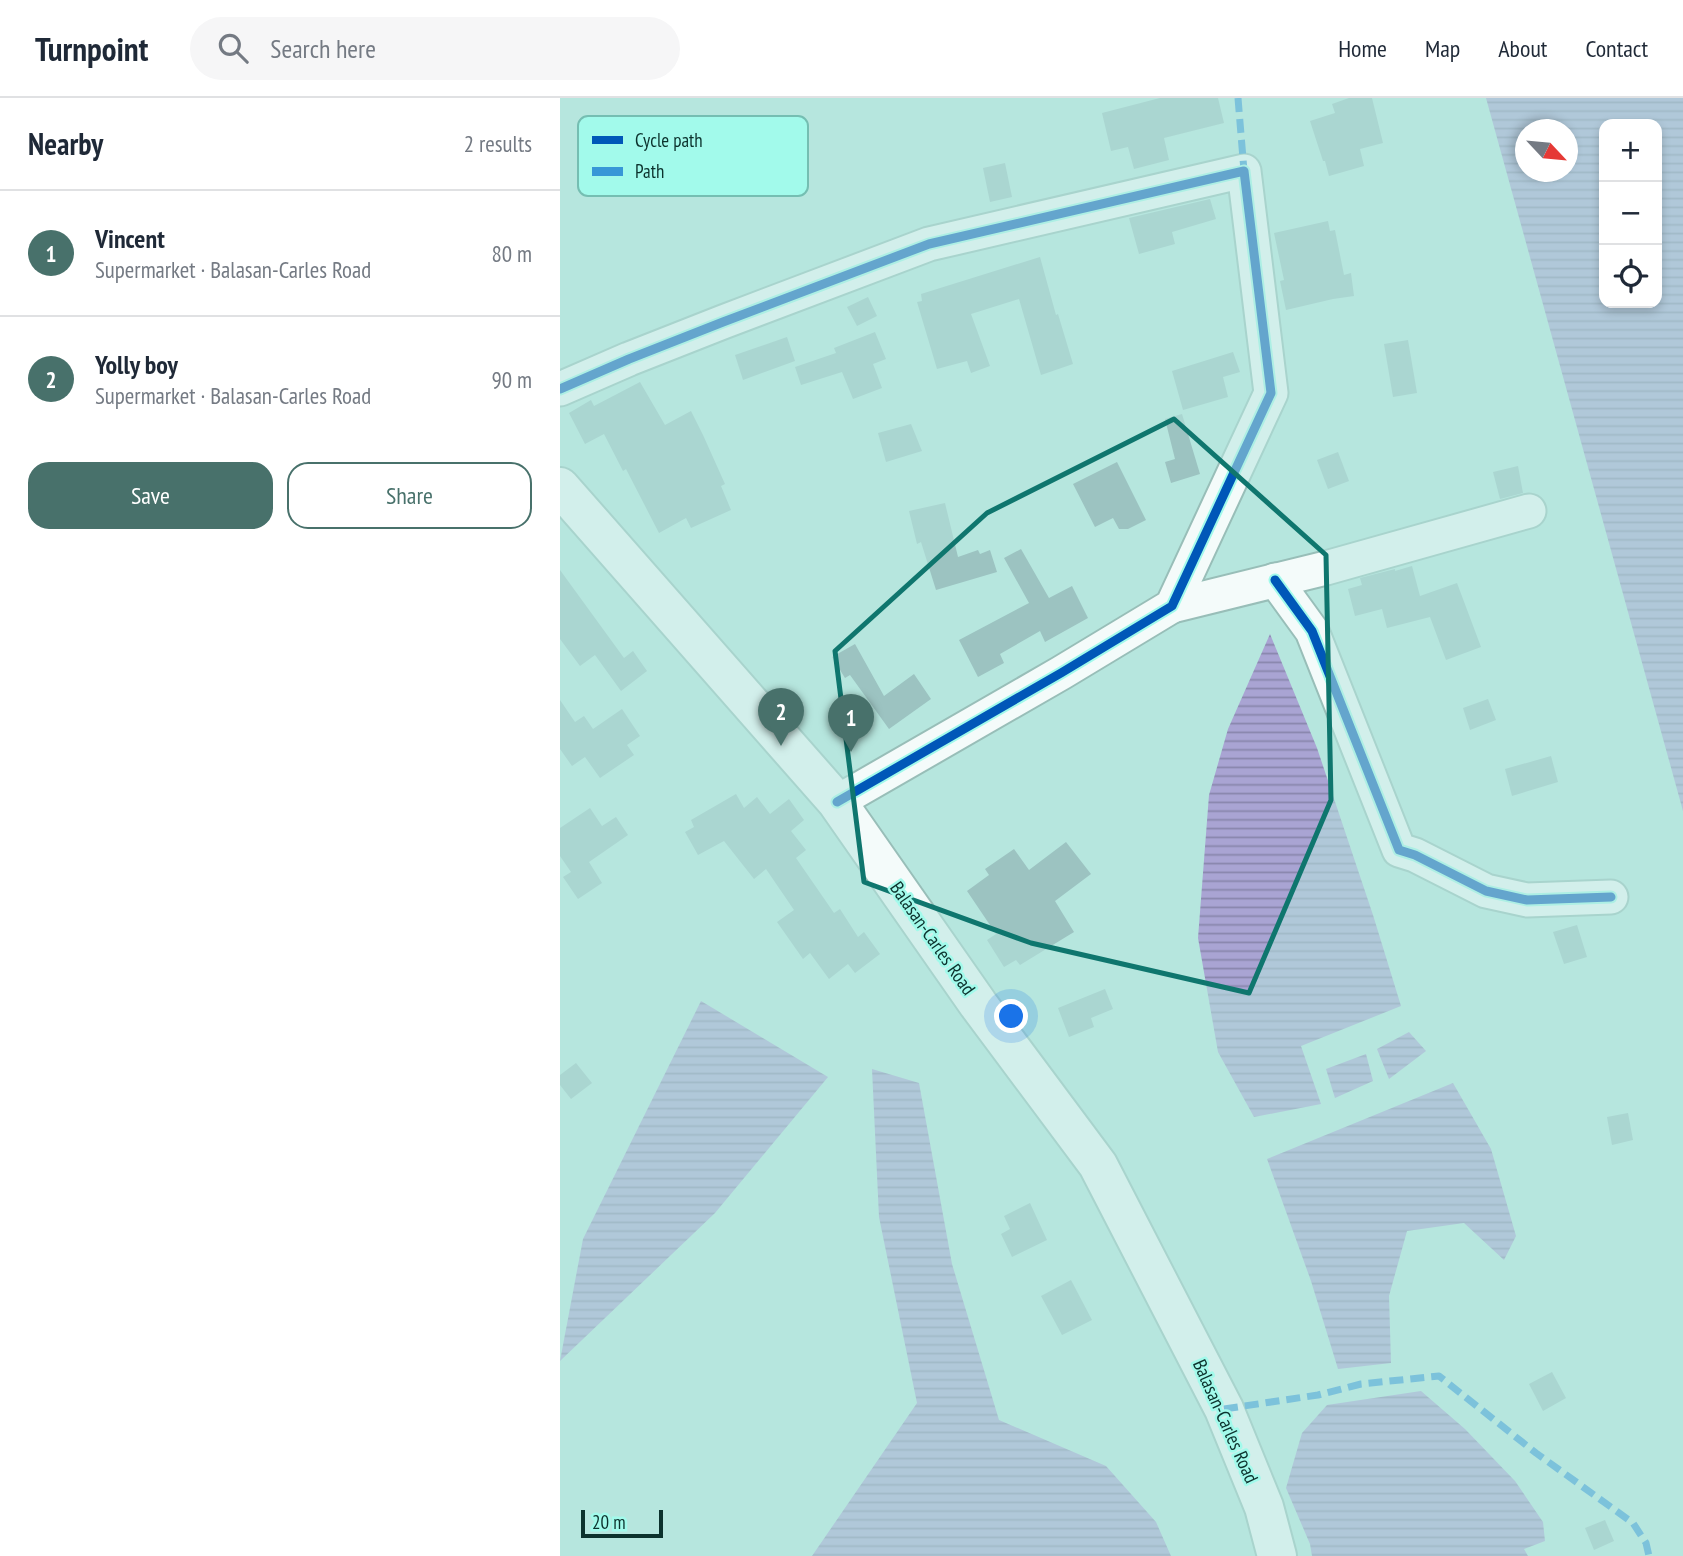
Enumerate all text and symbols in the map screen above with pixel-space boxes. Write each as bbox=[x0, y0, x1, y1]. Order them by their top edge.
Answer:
search box bbox=[190, 17, 680, 80]
text: Turnpoint bbox=[35, 27, 148, 70]
icon: search bbox=[214, 29, 252, 67]
text: Search here bbox=[270, 32, 376, 65]
text: Home bbox=[1338, 33, 1387, 64]
text: Map bbox=[1425, 33, 1460, 64]
text: About bbox=[1498, 33, 1547, 64]
text: Contact bbox=[1585, 33, 1648, 64]
legend bbox=[578, 116, 808, 196]
north arrow bbox=[1515, 119, 1578, 182]
map controls bbox=[1599, 119, 1662, 308]
button: + bbox=[1599, 119, 1662, 182]
text: Nearby bbox=[28, 124, 103, 163]
text: Cycle path bbox=[635, 128, 703, 152]
text: 2 results bbox=[464, 129, 532, 158]
text: Path bbox=[635, 159, 664, 183]
button: − bbox=[1599, 182, 1662, 245]
text: Vincent bbox=[95, 222, 165, 255]
text: 1 bbox=[46, 239, 57, 268]
text: 80 m bbox=[491, 239, 532, 268]
button: locate bbox=[1599, 245, 1662, 308]
text: Supermarket · Balasan-Carles Road bbox=[95, 255, 371, 284]
text: Yolly boy bbox=[95, 348, 178, 381]
text: 2 bbox=[46, 365, 57, 394]
text: 90 m bbox=[491, 365, 532, 394]
text: Supermarket · Balasan-Carles Road bbox=[95, 381, 371, 410]
button: Save bbox=[28, 462, 273, 529]
button: Share bbox=[287, 462, 532, 529]
pin: 2 bbox=[758, 688, 804, 746]
pin: 1 bbox=[828, 694, 874, 752]
street label: Balasan-Carles Road bbox=[885, 877, 981, 999]
your location bbox=[994, 999, 1028, 1033]
street label: Balasan-Carles Road bbox=[1188, 1355, 1264, 1487]
scale bar bbox=[581, 1507, 663, 1539]
text: 20 m bbox=[592, 1510, 626, 1534]

